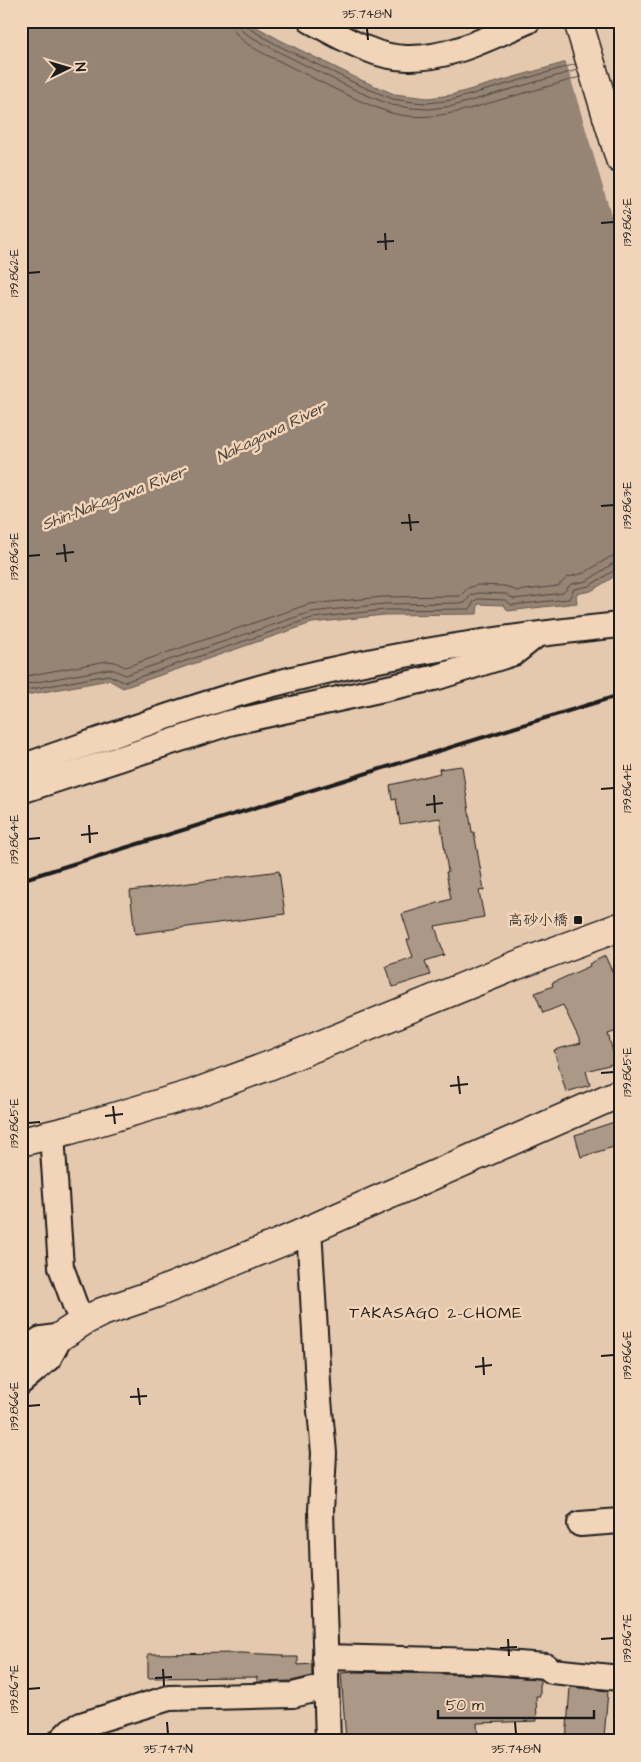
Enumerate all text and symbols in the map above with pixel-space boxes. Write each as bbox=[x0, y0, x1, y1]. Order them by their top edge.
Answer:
text: 35.748°N bbox=[342, 6, 392, 23]
north arrow bbox=[42, 42, 92, 92]
text: N bbox=[70, 62, 90, 72]
text: 139.862°E bbox=[619, 198, 636, 246]
text: 139.862°E bbox=[6, 249, 23, 297]
water label: Nakagawa River bbox=[212, 395, 332, 469]
water label: Shin-Nakagawa River bbox=[39, 459, 192, 537]
text: 139.863°E bbox=[619, 481, 636, 529]
text: 139.863°E bbox=[6, 532, 23, 580]
text: 139.864°E bbox=[619, 763, 636, 813]
text: 139.864°E bbox=[6, 814, 23, 864]
place label: 高砂小橋 bbox=[508, 910, 568, 931]
marker: 高砂小橋 bbox=[572, 914, 584, 926]
text: 139.865°E bbox=[619, 1047, 636, 1097]
text: 139.865°E bbox=[6, 1098, 23, 1148]
district label: TAKASAGO 2-CHOME bbox=[349, 1302, 523, 1324]
text: 139.866°E bbox=[619, 1331, 636, 1379]
text: 139.866°E bbox=[6, 1382, 23, 1430]
text: 139.867°E bbox=[619, 1614, 636, 1662]
text: 139.867°E bbox=[6, 1665, 23, 1713]
scale bar bbox=[438, 1687, 595, 1719]
text: 50 m bbox=[446, 1695, 484, 1716]
text: 35.747°N bbox=[143, 1741, 193, 1758]
text: 35.748°N bbox=[491, 1741, 541, 1758]

